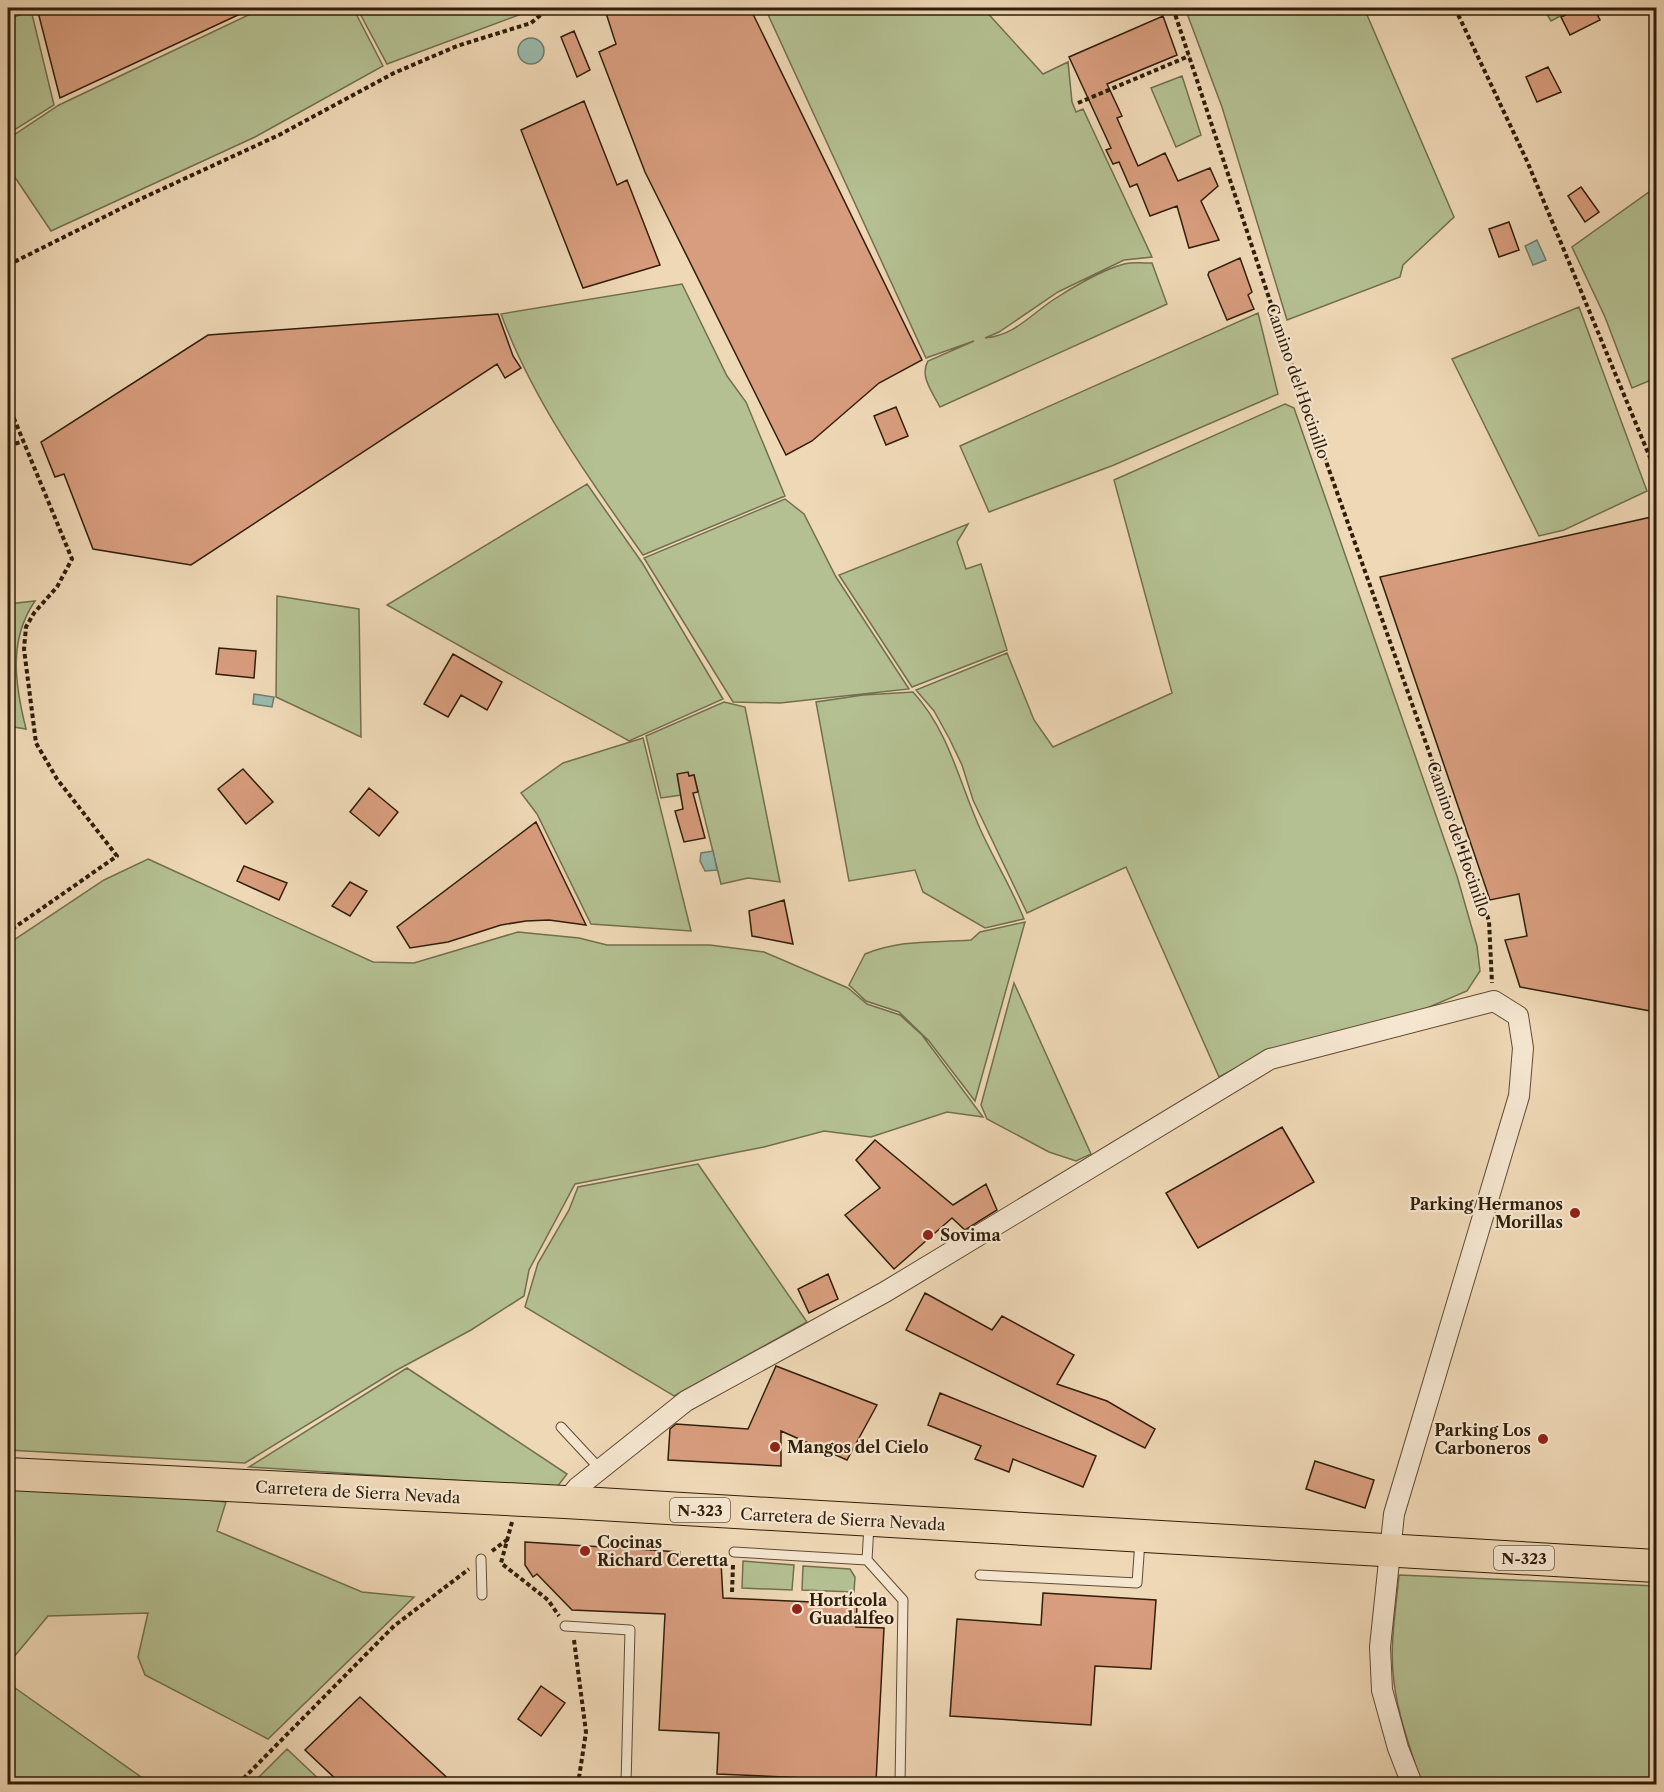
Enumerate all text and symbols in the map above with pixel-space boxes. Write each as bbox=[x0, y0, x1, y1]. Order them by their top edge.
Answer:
street label: Camino del Hocinillo bbox=[1262, 301, 1334, 461]
street label: Camino del Hocinillo bbox=[1423, 759, 1495, 919]
place label: Parking Hermanos Morillas bbox=[1409, 1194, 1563, 1232]
marker: Parking Hermanos Morillas bbox=[1568, 1206, 1582, 1220]
place label: Sovima bbox=[940, 1225, 1001, 1245]
marker: Sovima bbox=[921, 1228, 935, 1242]
place label: Parking Los Carboneros bbox=[1434, 1420, 1531, 1458]
marker: Parking Los Carboneros bbox=[1536, 1432, 1550, 1446]
place label: Mangos del Cielo bbox=[787, 1437, 929, 1457]
marker: Mangos del Cielo bbox=[768, 1440, 782, 1454]
street label: Carretera de Sierra Nevada bbox=[255, 1477, 462, 1507]
road number: N-323 bbox=[670, 1498, 730, 1522]
street label: Carretera de Sierra Nevada bbox=[740, 1504, 947, 1534]
place label: Cocinas Richard Ceretta bbox=[597, 1532, 729, 1570]
marker: Cocinas Richard Ceretta bbox=[578, 1544, 592, 1558]
road number: N-323 bbox=[1494, 1546, 1554, 1570]
place label: Hortícola Guadalfeo bbox=[809, 1590, 894, 1628]
marker: Hortícola Guadalfeo bbox=[790, 1602, 804, 1616]

